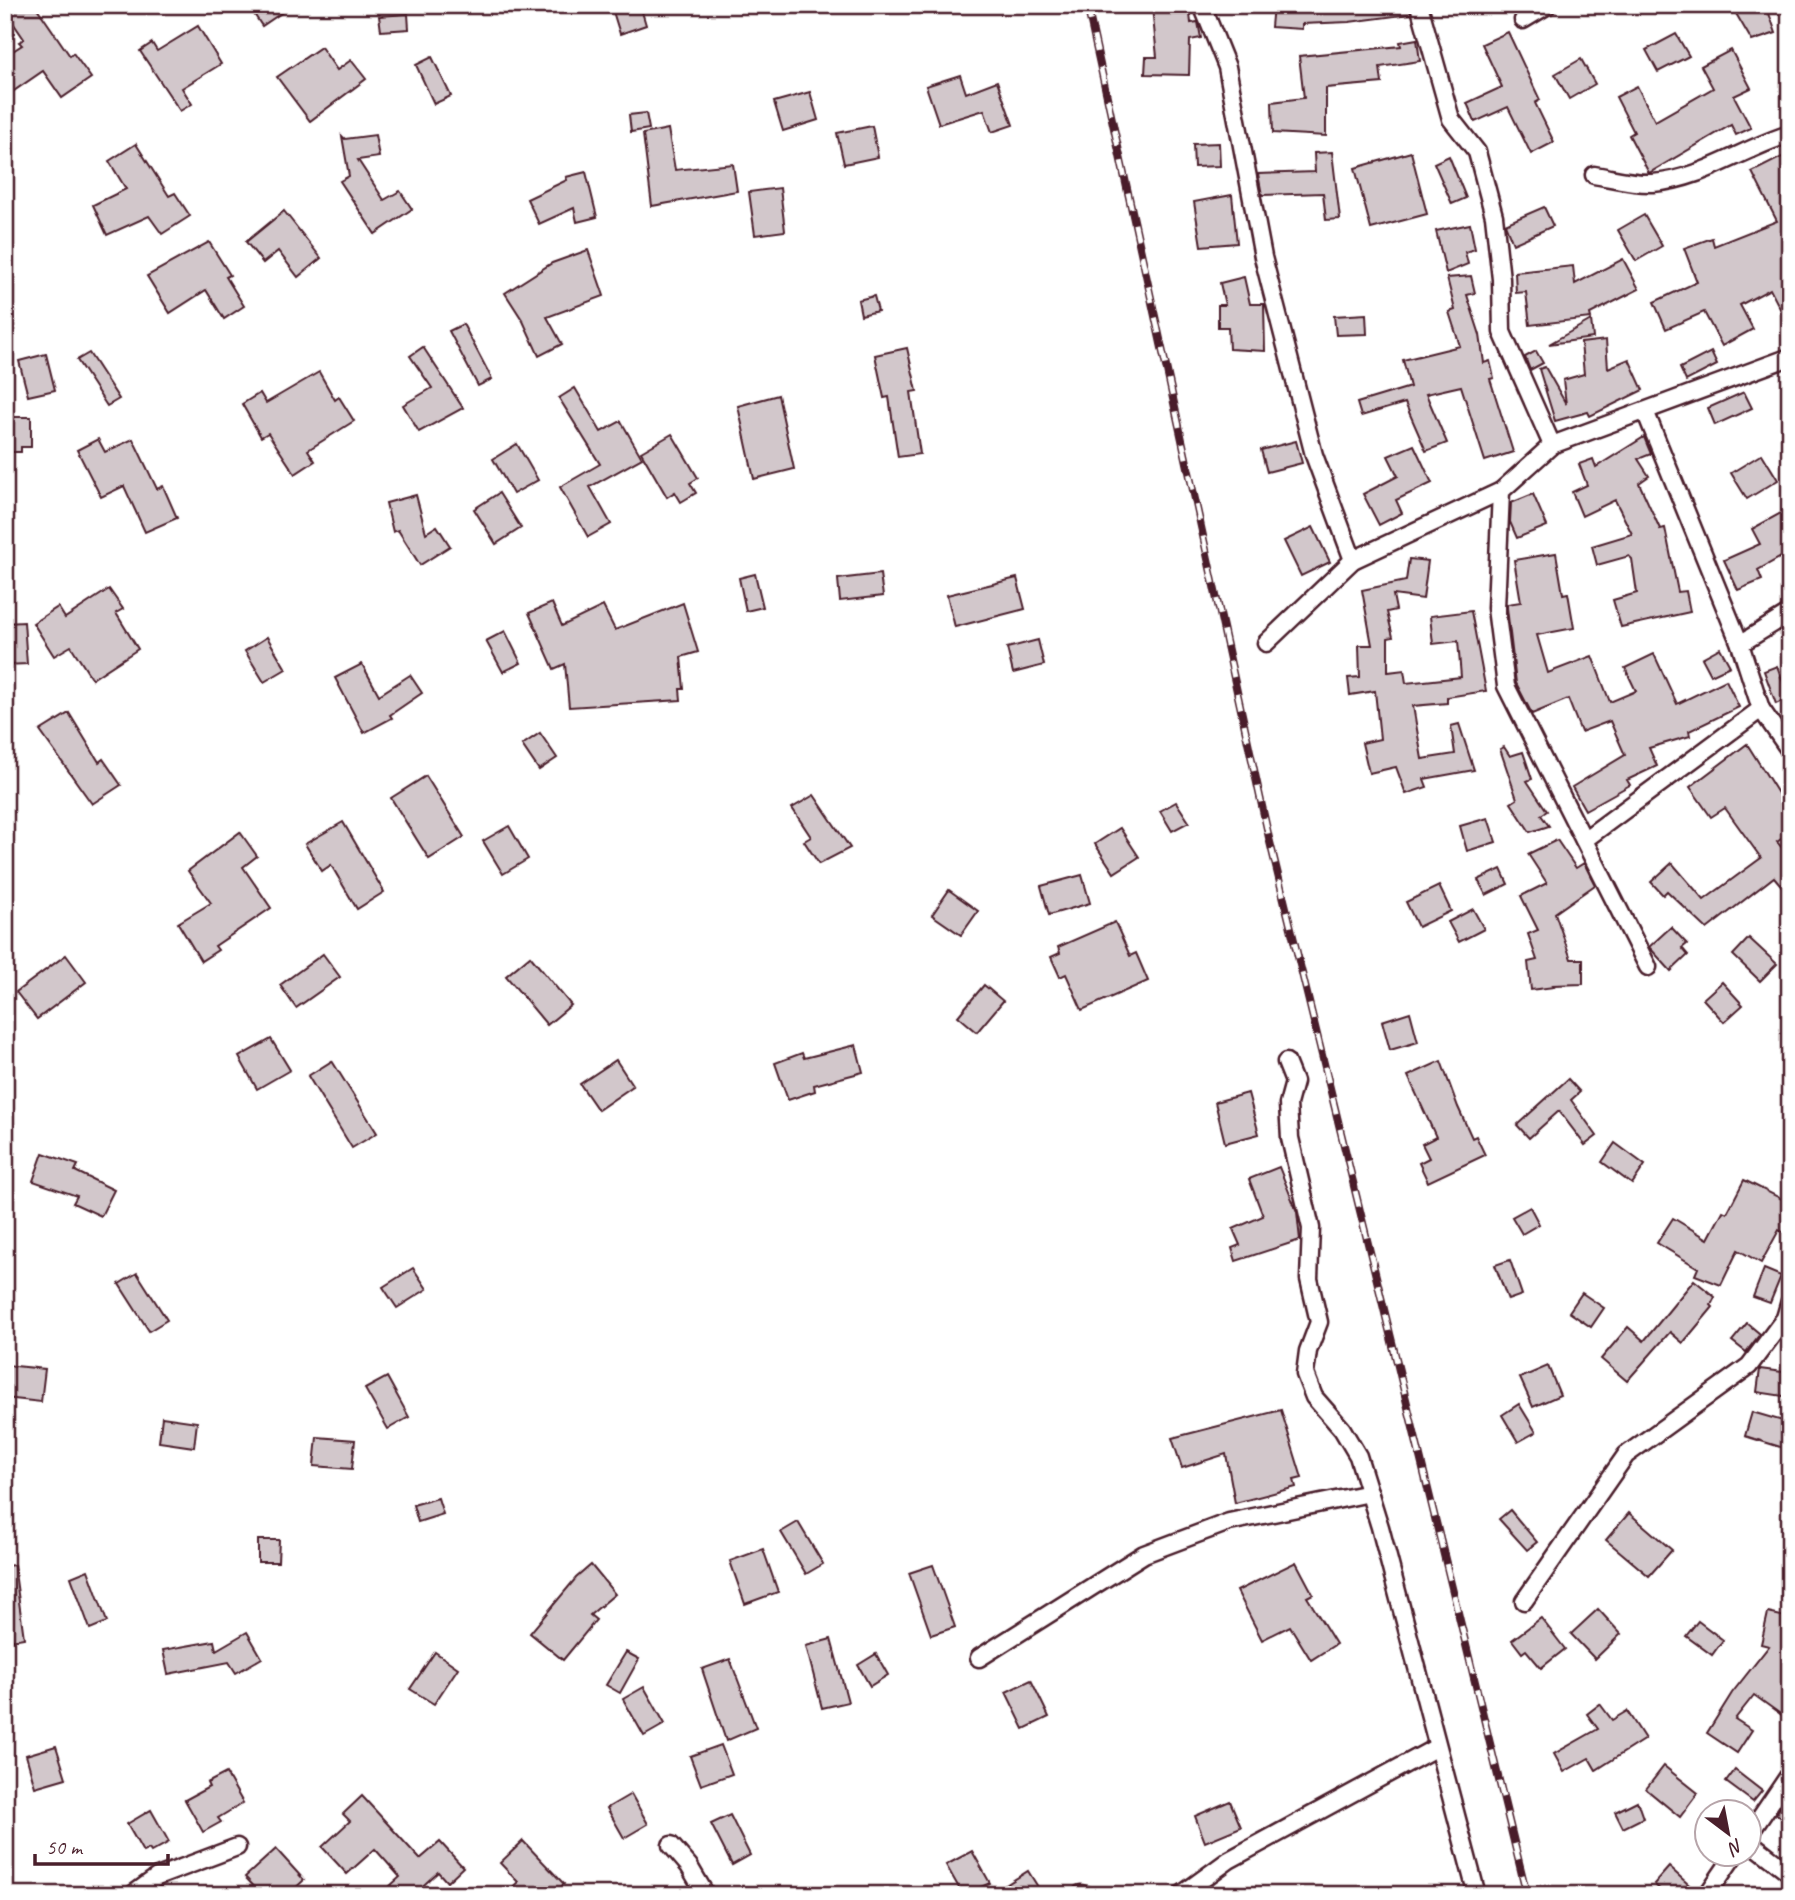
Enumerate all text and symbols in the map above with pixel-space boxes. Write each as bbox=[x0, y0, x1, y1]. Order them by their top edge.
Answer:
north arrow bbox=[1694, 1798, 1764, 1868]
scale bar bbox=[35, 1823, 168, 1867]
text: N bbox=[1722, 1833, 1748, 1862]
text: 50 m bbox=[46, 1834, 84, 1860]

